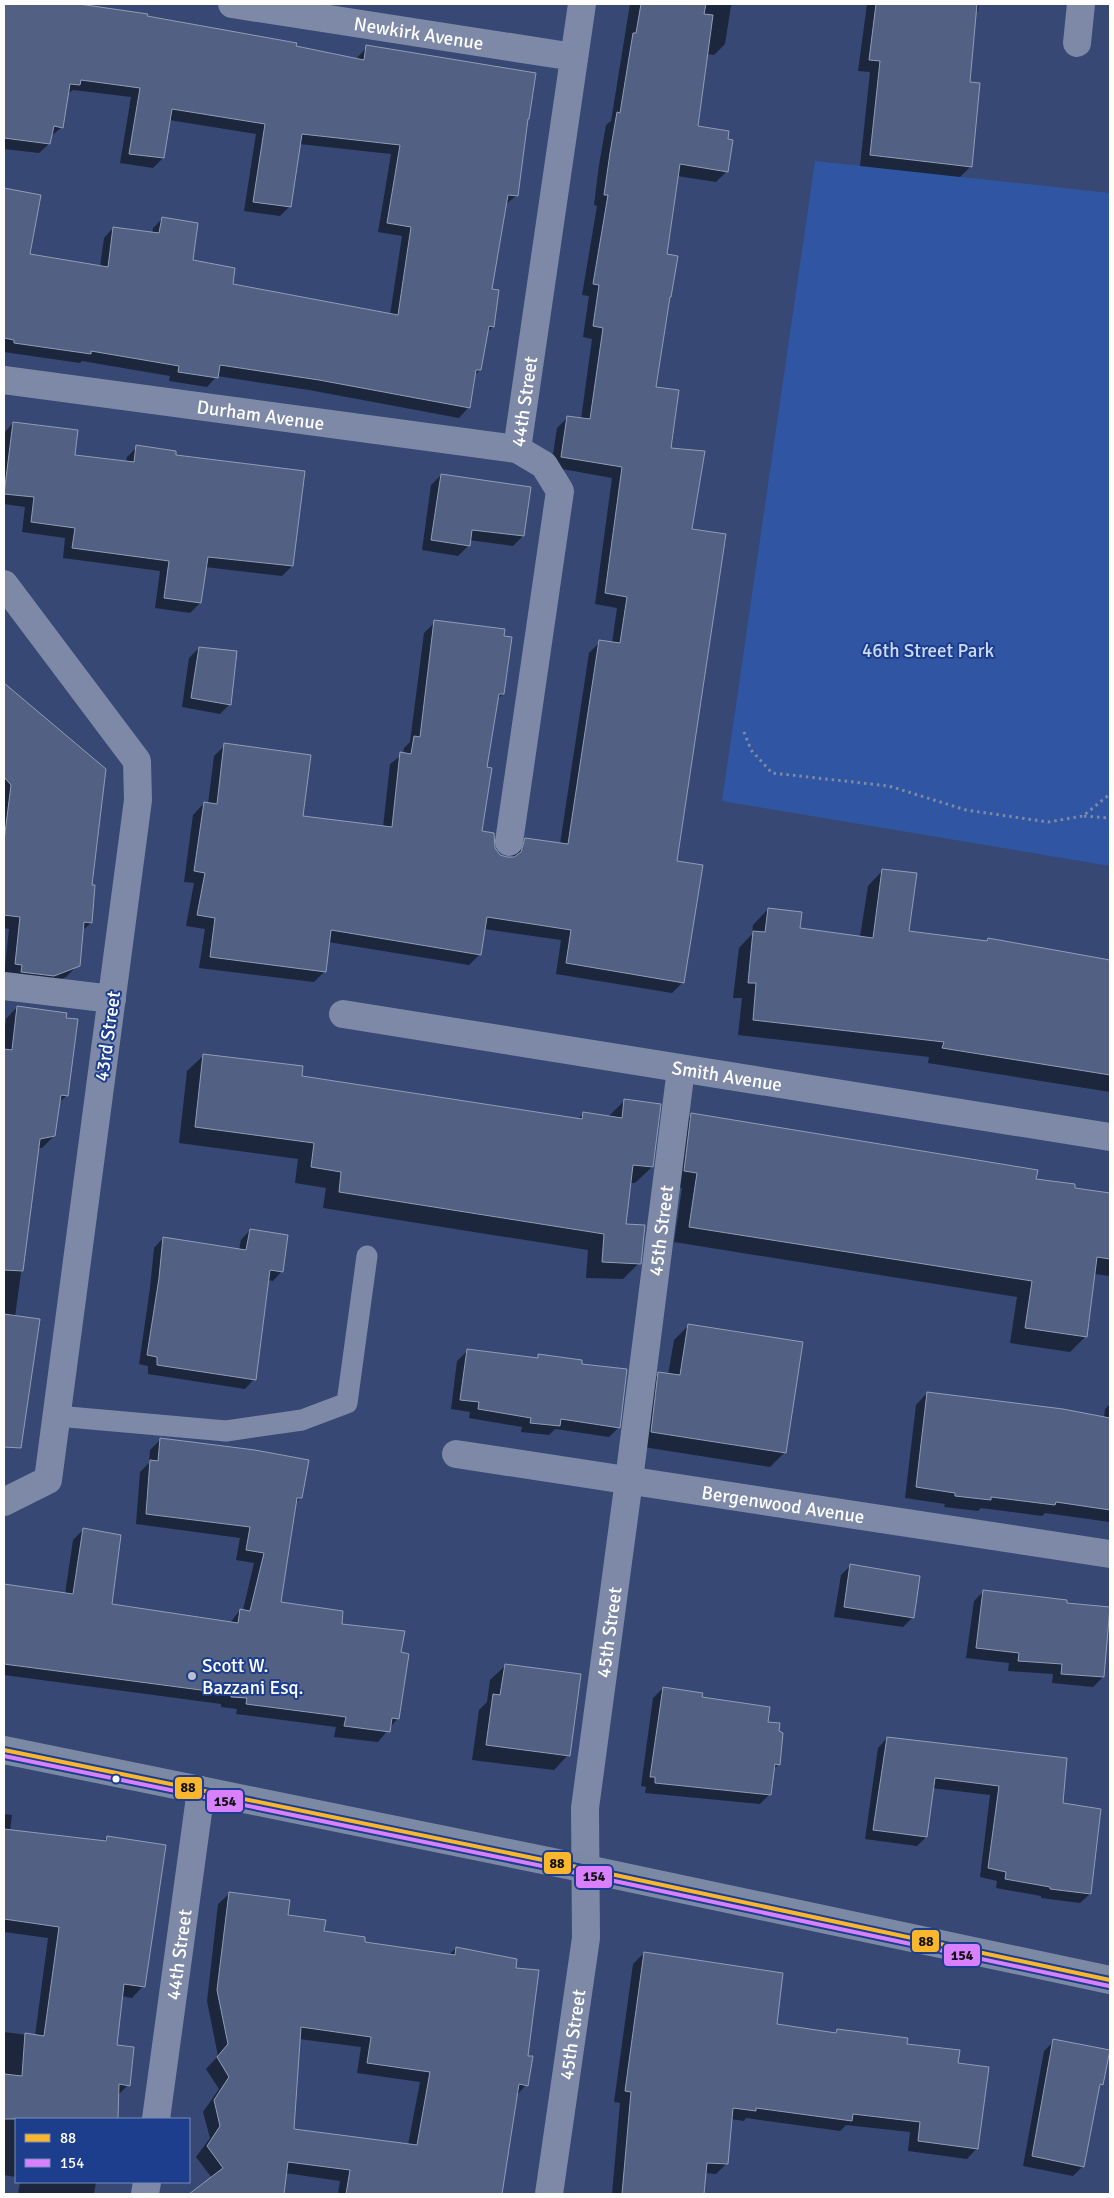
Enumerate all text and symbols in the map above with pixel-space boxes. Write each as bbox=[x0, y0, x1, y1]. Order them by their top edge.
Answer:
street label: Newkirk Avenue bbox=[352, 12, 485, 56]
street label: 44th Street bbox=[506, 354, 543, 449]
street label: Durham Avenue bbox=[195, 395, 326, 436]
park label: 46th Street Park bbox=[862, 639, 994, 663]
street label: 43rd Street bbox=[90, 989, 126, 1083]
street label: Smith Avenue bbox=[670, 1056, 784, 1097]
street label: 45th Street bbox=[644, 1184, 679, 1278]
street label: Bergenwood Avenue bbox=[700, 1481, 866, 1529]
street label: 45th Street bbox=[592, 1585, 628, 1679]
place label: Scott W. Bazzani Esq. bbox=[202, 1654, 304, 1700]
marker: Scott W. Bazzani Esq. bbox=[186, 1670, 198, 1682]
unlabelled marker bbox=[111, 1774, 121, 1784]
line badge: 88 bbox=[174, 1776, 203, 1800]
text: 88 bbox=[180, 1779, 196, 1796]
line badge: 154 bbox=[206, 1789, 244, 1813]
text: 154 bbox=[214, 1793, 237, 1810]
line badge: 88 bbox=[543, 1851, 572, 1875]
text: 88 bbox=[549, 1855, 565, 1872]
line badge: 154 bbox=[575, 1865, 613, 1889]
text: 154 bbox=[583, 1868, 606, 1885]
street label: 44th Street bbox=[161, 1907, 198, 2002]
line badge: 88 bbox=[911, 1929, 940, 1953]
text: 88 bbox=[918, 1933, 934, 1950]
line badge: 154 bbox=[943, 1943, 981, 1967]
text: 154 bbox=[951, 1947, 974, 1964]
street label: 45th Street bbox=[555, 1988, 591, 2082]
legend bbox=[15, 2118, 190, 2183]
text: 88 bbox=[60, 2129, 76, 2147]
text: 154 bbox=[60, 2154, 84, 2172]

